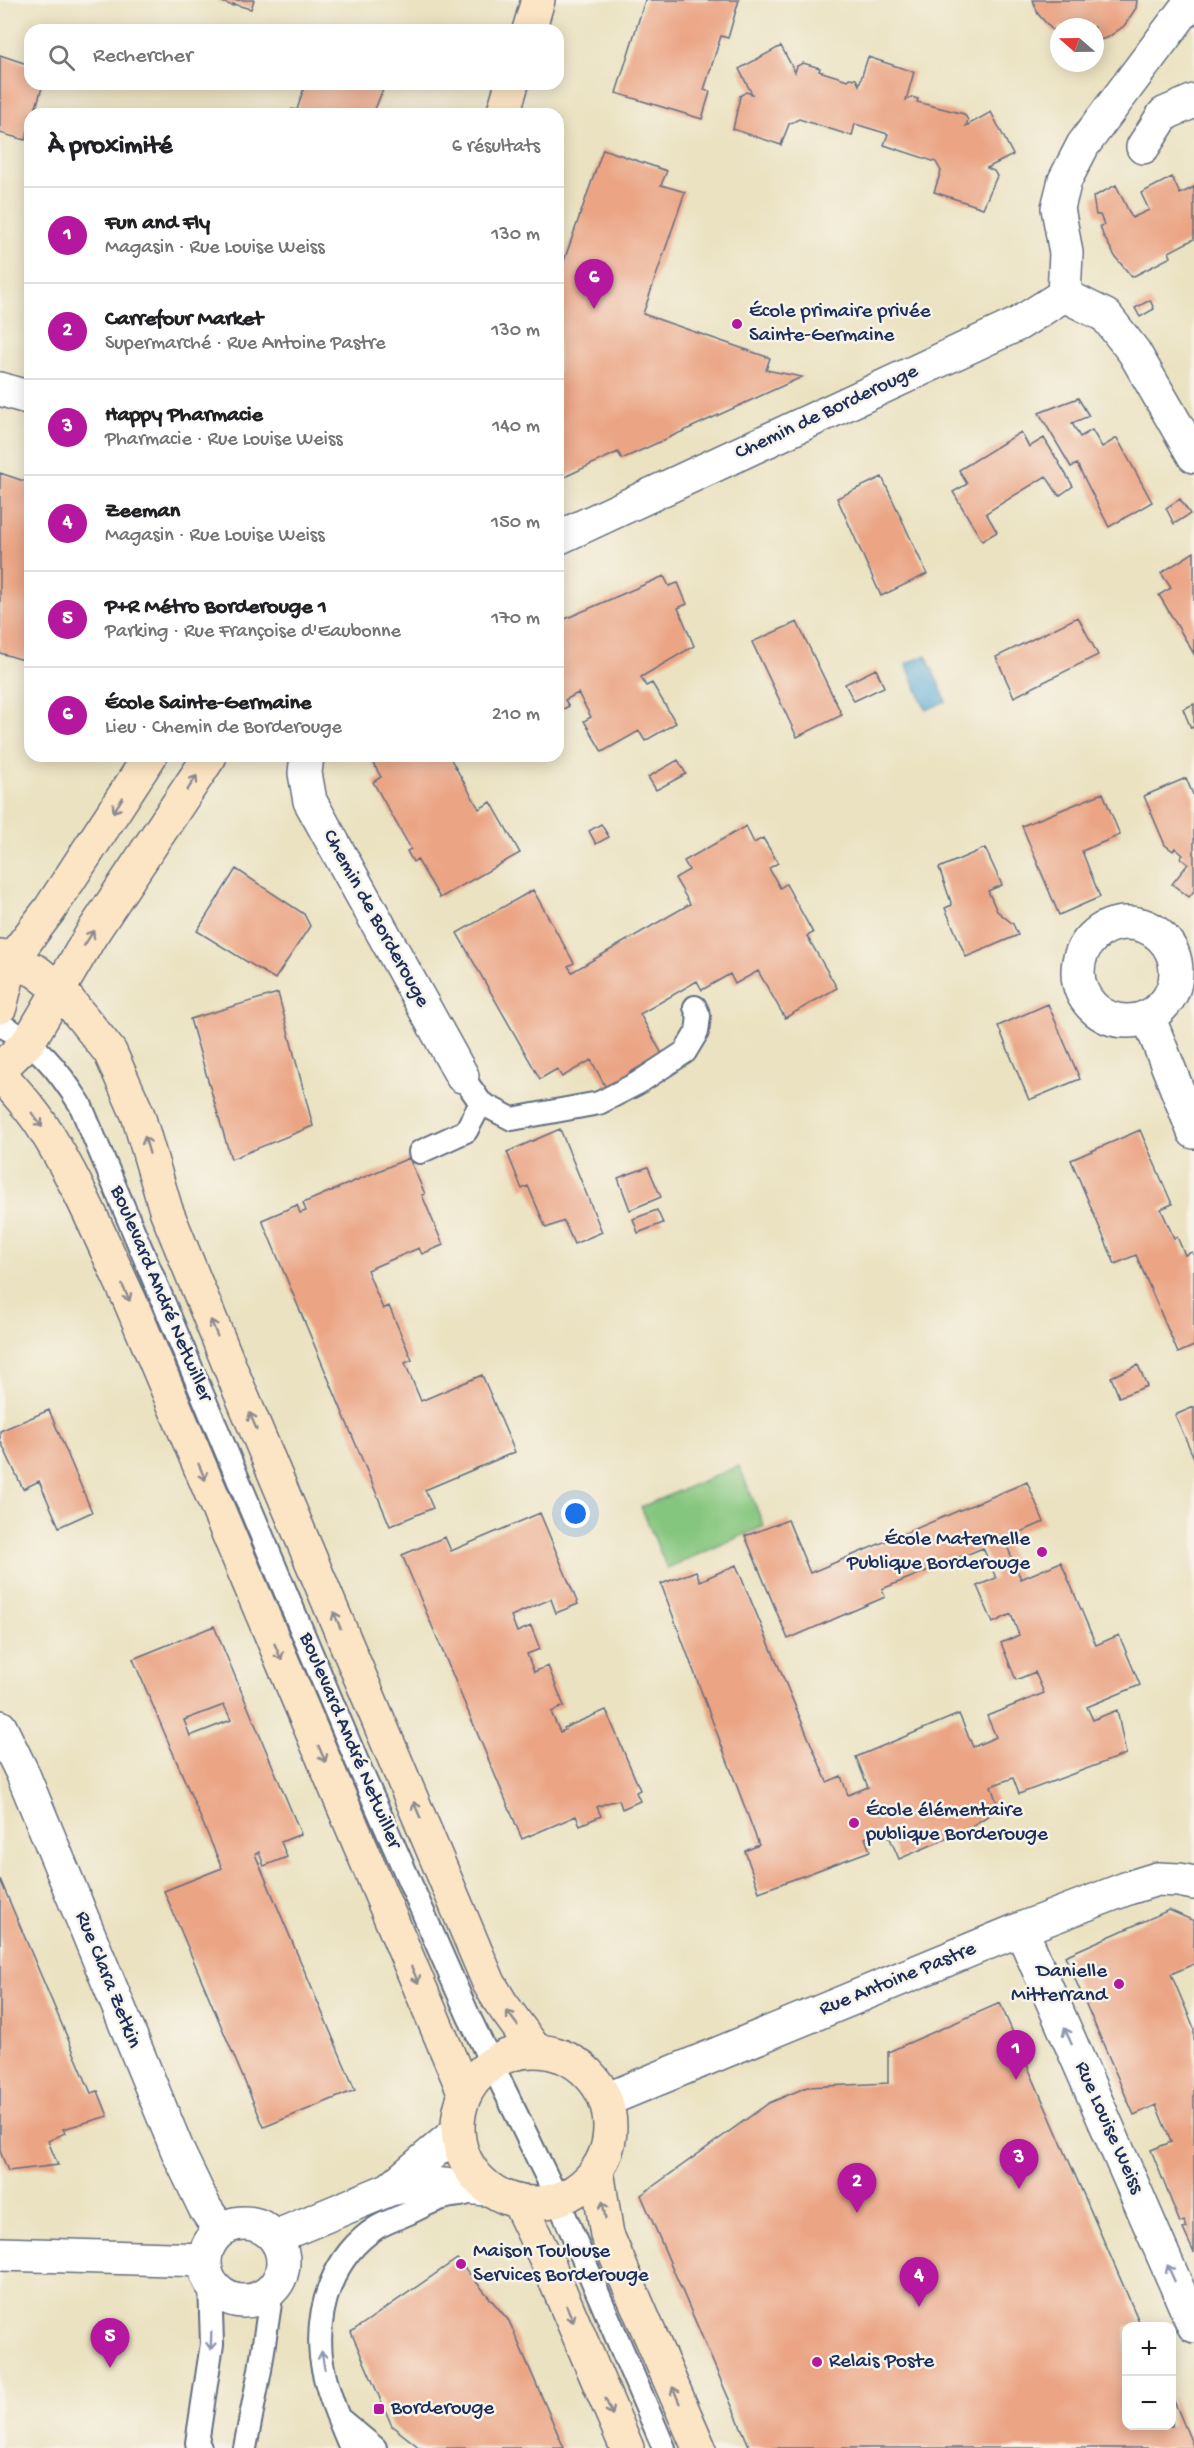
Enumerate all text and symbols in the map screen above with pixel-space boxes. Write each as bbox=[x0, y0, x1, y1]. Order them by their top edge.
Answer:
north arrow bbox=[1050, 18, 1104, 72]
search box bbox=[24, 24, 564, 90]
icon: search bbox=[45, 41, 78, 74]
text: Rechercher bbox=[93, 44, 193, 70]
text: À proximité bbox=[48, 132, 172, 163]
text: 6 résultats bbox=[452, 136, 540, 159]
text: Fun and Fly bbox=[105, 211, 210, 237]
text: 1 bbox=[63, 224, 72, 247]
text: 130 m bbox=[491, 224, 540, 247]
text: Magasin · Rue Louise Weiss bbox=[105, 237, 325, 260]
pin: 6 bbox=[574, 260, 614, 309]
place label: École primaire privée Sainte-Germaine bbox=[749, 300, 932, 349]
text: Carrefour Market bbox=[105, 307, 263, 333]
marker: École primaire privée Sainte-Germaine bbox=[730, 317, 744, 331]
text: 2 bbox=[63, 320, 72, 343]
text: 130 m bbox=[491, 320, 540, 343]
text: Supermarché · Rue Antoine Pastre bbox=[105, 333, 386, 356]
street label: Chemin de Borderouge bbox=[731, 359, 924, 466]
text: Happy Pharmacie bbox=[105, 403, 263, 429]
text: 3 bbox=[62, 416, 73, 439]
text: 140 m bbox=[492, 416, 540, 439]
text: Pharmacie · Rue Louise Weiss bbox=[105, 429, 343, 452]
text: Zeeman bbox=[105, 499, 180, 525]
text: 4 bbox=[63, 512, 72, 535]
text: 150 m bbox=[491, 512, 540, 535]
text: Magasin · Rue Louise Weiss bbox=[105, 525, 325, 548]
text: P+R Métro Borderouge 1 bbox=[105, 595, 327, 621]
text: 5 bbox=[62, 608, 73, 631]
text: 170 m bbox=[491, 608, 540, 631]
text: Parking · Rue Françoise d'Eaubonne bbox=[105, 621, 401, 644]
text: École Sainte-Germaine bbox=[105, 691, 311, 717]
text: 6 bbox=[62, 704, 73, 727]
text: 210 m bbox=[492, 704, 540, 727]
text: Lieu · Chemin de Borderouge bbox=[105, 717, 342, 740]
one-way arrow bbox=[186, 775, 198, 791]
one-way arrow bbox=[112, 796, 124, 813]
street label: Chemin de Borderouge bbox=[316, 826, 435, 1013]
one-way arrow bbox=[83, 930, 96, 947]
one-way arrow bbox=[31, 1111, 43, 1127]
one-way arrow bbox=[141, 1136, 152, 1155]
street label: Boulevard André Netwiller bbox=[103, 1181, 217, 1407]
one-way arrow bbox=[121, 1283, 132, 1301]
one-way arrow bbox=[208, 1319, 219, 1338]
one-way arrow bbox=[247, 1413, 258, 1431]
one-way arrow bbox=[197, 1462, 208, 1481]
your location bbox=[561, 1499, 590, 1528]
place label: École Maternelle Publique Borderouge bbox=[846, 1528, 1031, 1577]
marker: École Maternelle Publique Borderouge bbox=[1035, 1545, 1049, 1559]
one-way arrow bbox=[331, 1611, 342, 1629]
street label: Boulevard André Netwiller bbox=[292, 1628, 406, 1854]
one-way arrow bbox=[273, 1642, 285, 1660]
one-way arrow bbox=[317, 1744, 328, 1763]
place label: École élémentaire publique Borderouge bbox=[865, 1799, 1049, 1848]
one-way arrow bbox=[411, 1801, 422, 1820]
marker: École élémentaire publique Borderouge bbox=[847, 1816, 861, 1830]
street label: Rue Clara Zetkin bbox=[68, 1908, 146, 2052]
street label: Rue Antoine Pastre bbox=[816, 1937, 981, 2023]
place label: Danielle Mitterrand bbox=[1011, 1960, 1109, 2009]
one-way arrow bbox=[410, 1966, 421, 1984]
marker: Danielle Mitterrand bbox=[1112, 1977, 1126, 1991]
one-way arrow bbox=[505, 2010, 518, 2026]
one-way arrow bbox=[1062, 2027, 1073, 2046]
pin: 1 bbox=[996, 2030, 1036, 2080]
street label: Rue Louise Weiss bbox=[1068, 2058, 1149, 2199]
pin: 3 bbox=[1000, 2140, 1038, 2189]
pin: 2 bbox=[838, 2164, 876, 2213]
one-way arrow bbox=[598, 2200, 609, 2220]
place label: Maison Toulouse Services Borderouge bbox=[473, 2240, 650, 2289]
marker: Maison Toulouse Services Borderouge bbox=[454, 2257, 468, 2271]
pin: 4 bbox=[900, 2258, 938, 2307]
one-way arrow bbox=[1164, 2264, 1176, 2282]
one-way arrow bbox=[565, 2304, 576, 2322]
pin: 5 bbox=[90, 2318, 130, 2368]
map controls bbox=[1122, 2322, 1176, 2430]
button: + bbox=[1122, 2322, 1176, 2376]
one-way arrow bbox=[206, 2330, 217, 2350]
place label: Relais Poste bbox=[829, 2350, 935, 2375]
one-way arrow bbox=[317, 2351, 328, 2370]
marker: Relais Poste bbox=[810, 2355, 824, 2369]
button: − bbox=[1122, 2376, 1176, 2430]
one-way arrow bbox=[670, 2387, 681, 2405]
place label: Borderouge bbox=[390, 2397, 495, 2422]
one-way arrow bbox=[604, 2397, 615, 2415]
marker: Borderouge bbox=[372, 2402, 386, 2416]

